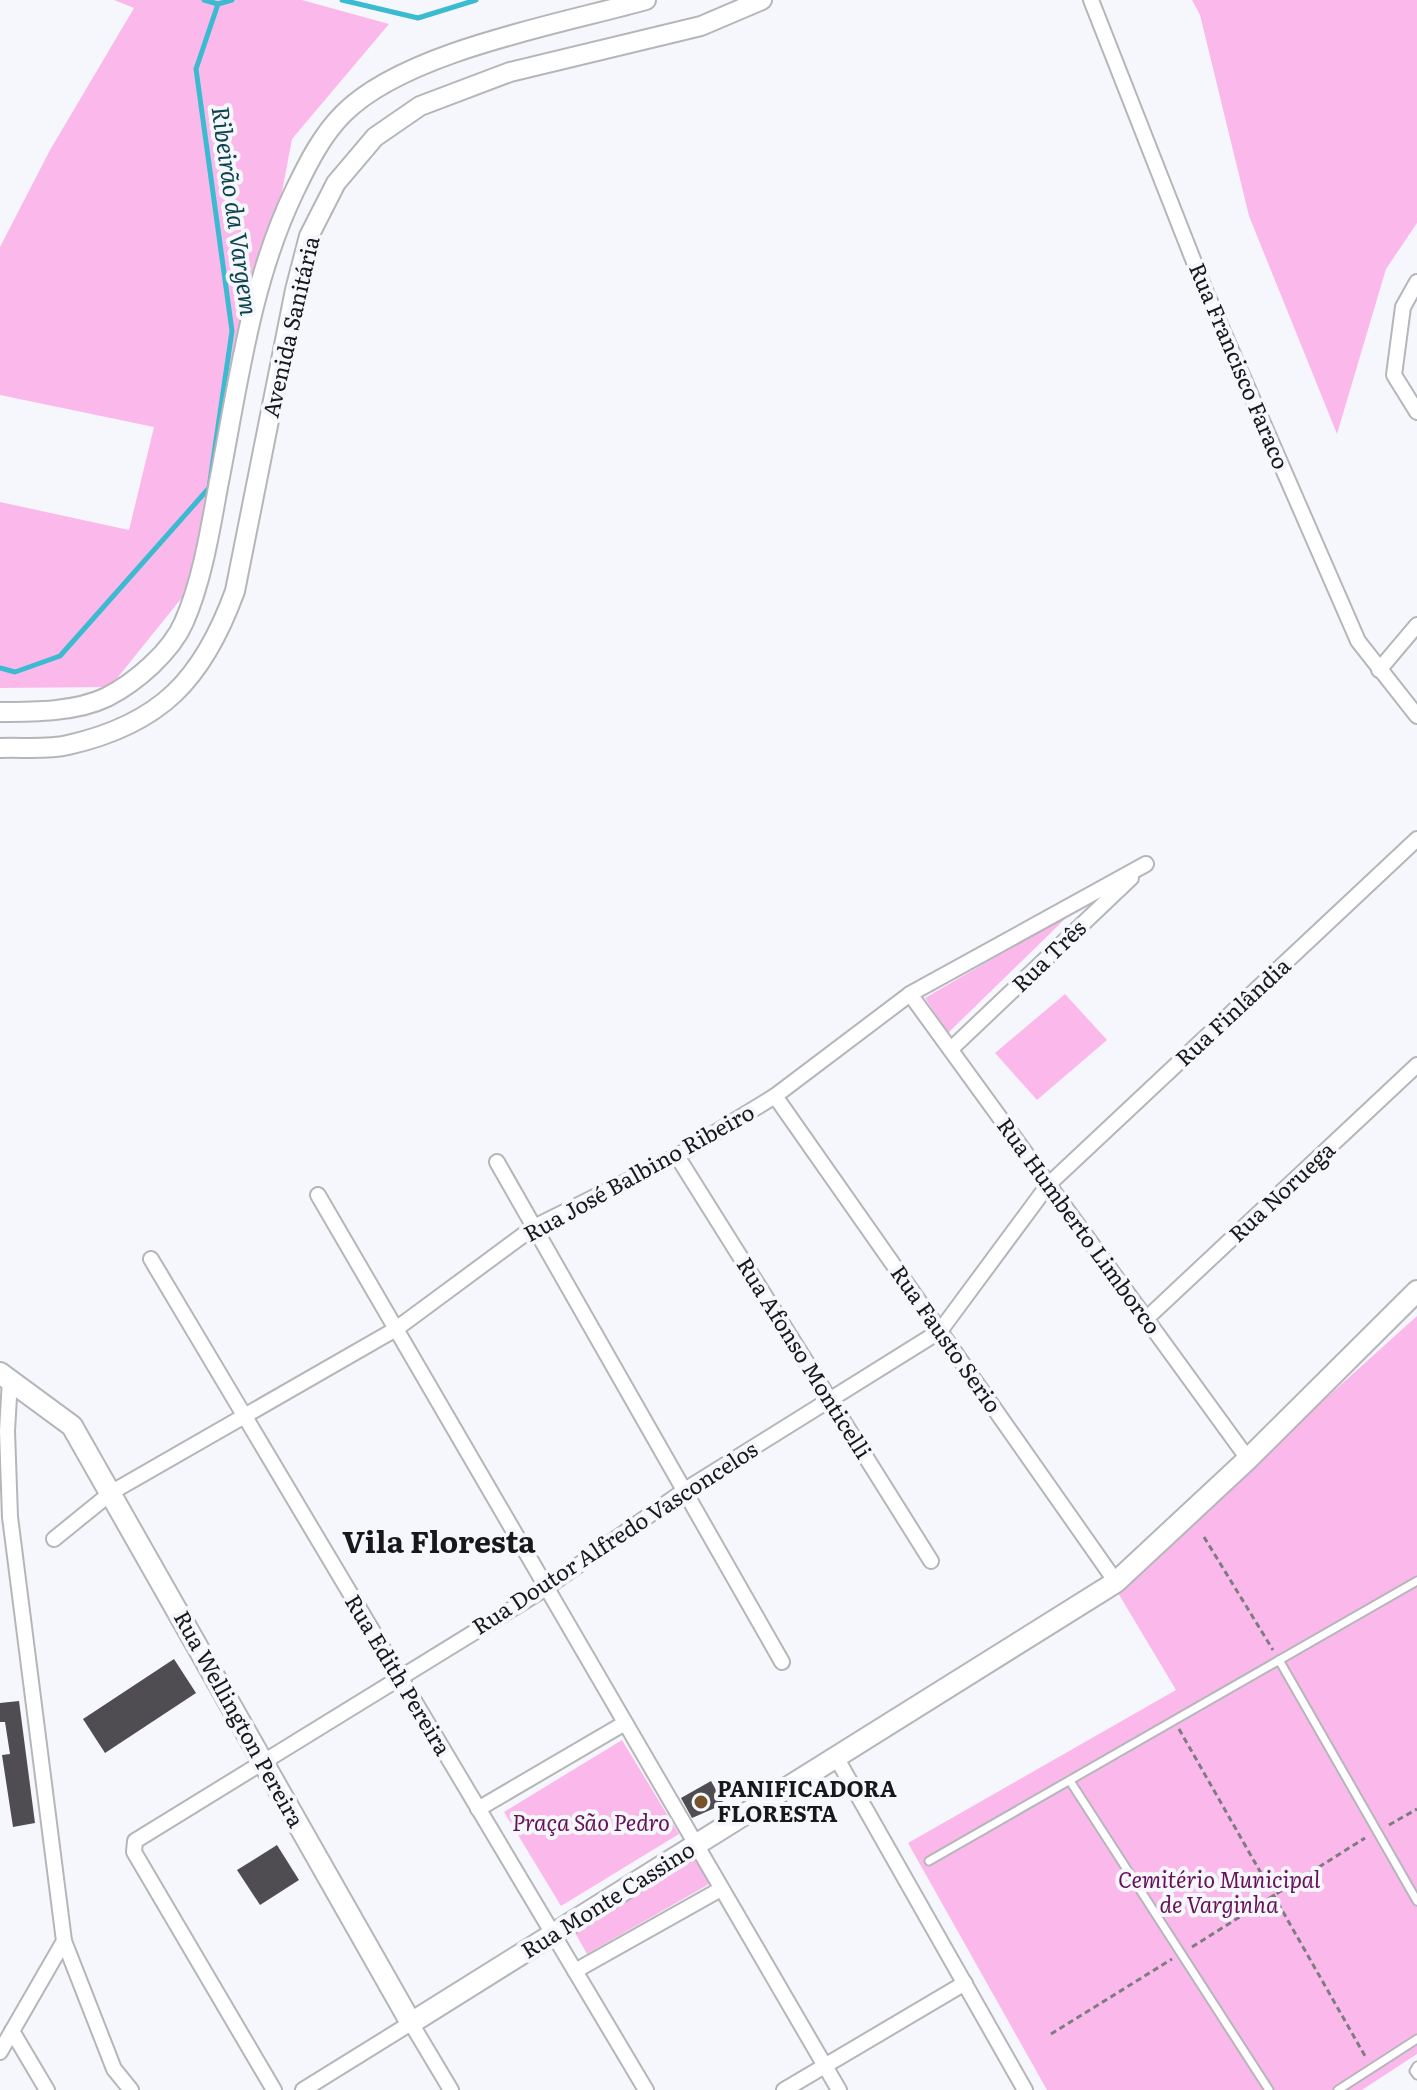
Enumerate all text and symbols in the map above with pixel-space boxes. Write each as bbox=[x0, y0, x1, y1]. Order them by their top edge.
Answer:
water label: Ribeirão da Vargem bbox=[204, 104, 268, 318]
street label: Avenida Sanitária bbox=[253, 233, 326, 421]
street label: Rua Francisco Faraco bbox=[1182, 257, 1299, 474]
street label: Rua Três bbox=[1003, 911, 1093, 999]
street label: Rua Finlândia bbox=[1167, 949, 1297, 1073]
street label: Rua José Balbino Ribeiro bbox=[517, 1094, 760, 1249]
street label: Rua Humberto Limborco bbox=[990, 1110, 1170, 1340]
street label: Rua Noruega bbox=[1220, 1133, 1342, 1249]
street label: Rua Afonso Monticelli bbox=[730, 1250, 881, 1464]
street label: Rua Fausto Serio bbox=[884, 1257, 1011, 1419]
street label: Rua Doutor Alfredo Vasconcelos bbox=[465, 1432, 763, 1642]
district label: Vila Floresta bbox=[342, 1518, 536, 1562]
street label: Rua Edith Pereira bbox=[338, 1587, 461, 1761]
street label: Rua Wellington Pereira bbox=[167, 1604, 314, 1833]
place label: PANIFICADORA FLORESTA bbox=[717, 1771, 897, 1829]
marker: PANIFICADORA FLORESTA bbox=[692, 1793, 710, 1811]
park label: Praça São Pedro bbox=[512, 1805, 670, 1838]
street label: Rua Monte Cassino bbox=[514, 1832, 700, 1966]
park label: Cemitério Municipal de Varginha bbox=[1118, 1862, 1321, 1920]

